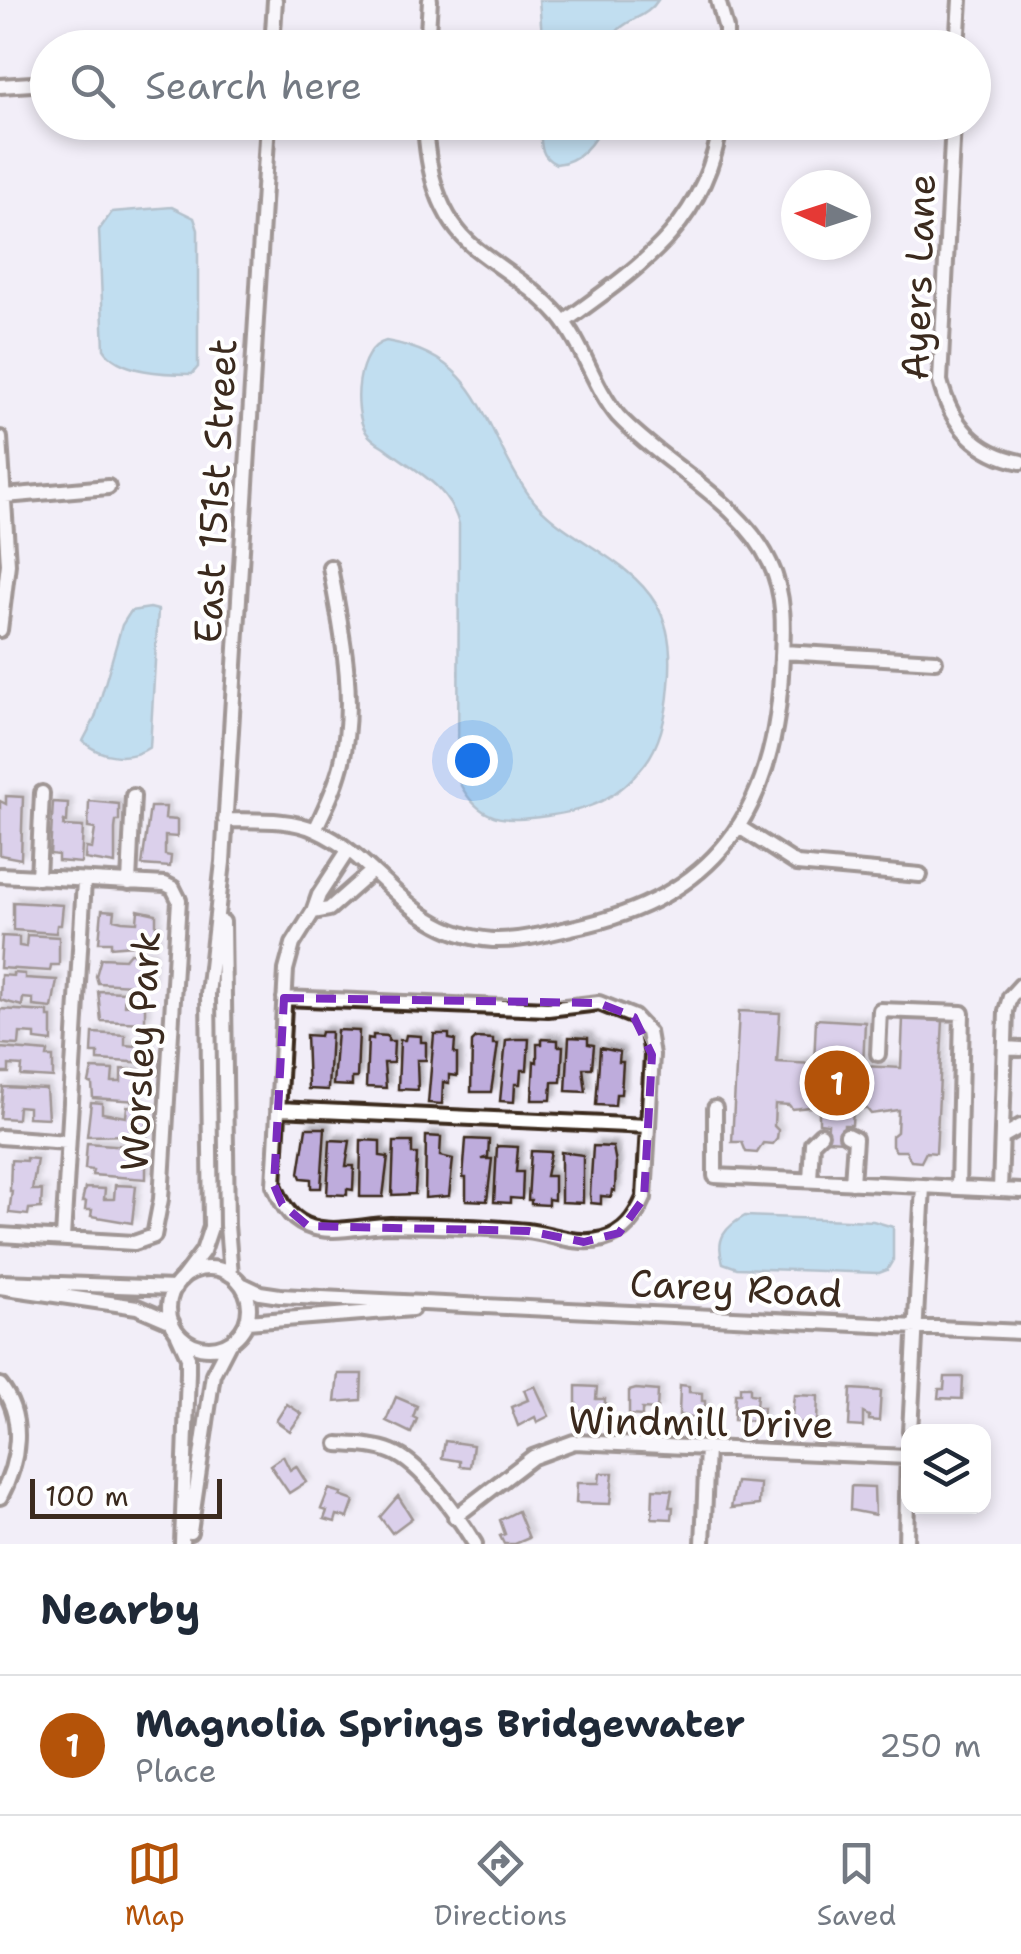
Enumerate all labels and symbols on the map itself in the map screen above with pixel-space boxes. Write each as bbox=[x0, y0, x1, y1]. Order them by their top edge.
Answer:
north arrow bbox=[781, 170, 871, 260]
street label: Ayers Lane bbox=[889, 173, 947, 381]
street label: East 151st Street bbox=[182, 337, 248, 645]
your location bbox=[447, 735, 498, 786]
street label: Worsley Park bbox=[108, 929, 172, 1173]
pin: 1 bbox=[804, 1046, 870, 1120]
street label: Carey Road bbox=[628, 1257, 844, 1319]
street label: Windmill Drive bbox=[568, 1394, 834, 1450]
scale bar bbox=[30, 1474, 222, 1518]

